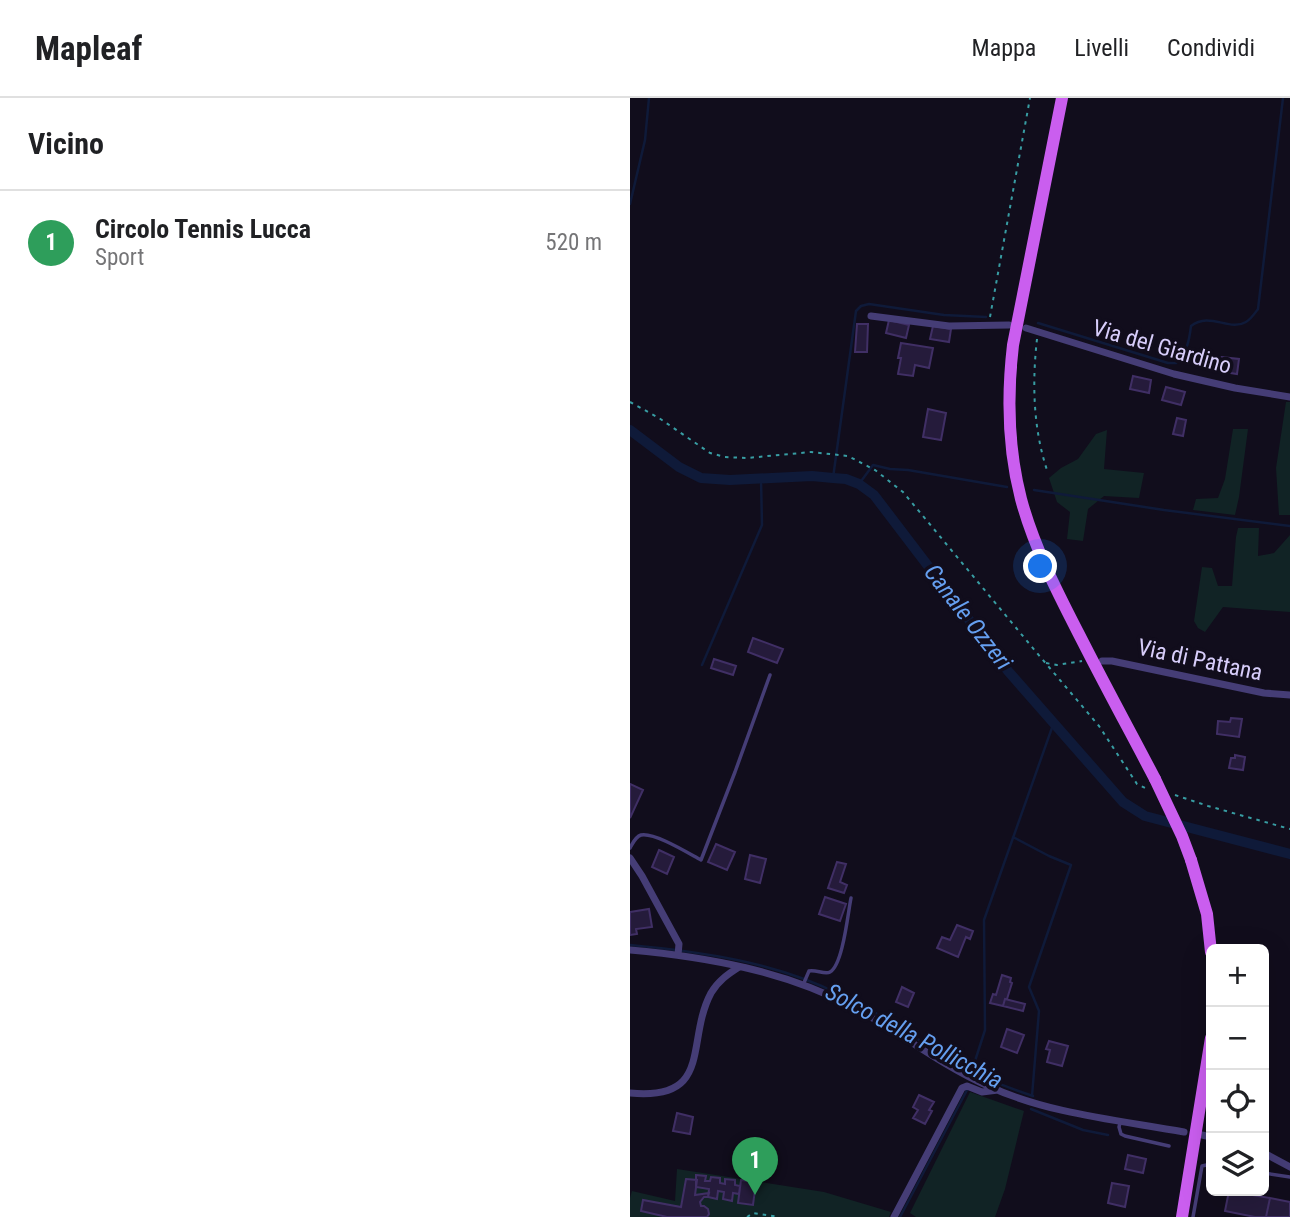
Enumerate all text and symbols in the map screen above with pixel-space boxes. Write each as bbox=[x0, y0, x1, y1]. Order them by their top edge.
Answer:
text: Mapleaf bbox=[35, 29, 142, 68]
text: Mappa bbox=[972, 34, 1036, 62]
text: Livelli bbox=[1074, 34, 1129, 62]
text: Condividi bbox=[1167, 34, 1255, 62]
text: Vicino bbox=[28, 126, 104, 161]
text: Circolo Tennis Lucca bbox=[95, 214, 311, 244]
text: 1 bbox=[45, 229, 57, 256]
text: 520 m bbox=[545, 229, 602, 256]
text: Sport bbox=[95, 244, 144, 271]
street label: Via del Giardino bbox=[1089, 314, 1235, 380]
your location bbox=[1023, 549, 1057, 583]
water label: Canale Ozzeri bbox=[918, 559, 1018, 676]
street label: Via di Pattana bbox=[1135, 634, 1265, 686]
map controls bbox=[1206, 944, 1269, 1196]
button: + bbox=[1206, 944, 1269, 1007]
water label: Solco della Pollicchia bbox=[821, 978, 1007, 1094]
button: − bbox=[1206, 1007, 1269, 1070]
button: locate bbox=[1206, 1070, 1269, 1133]
button: layers bbox=[1206, 1133, 1269, 1196]
pin: 1 bbox=[732, 1137, 778, 1195]

